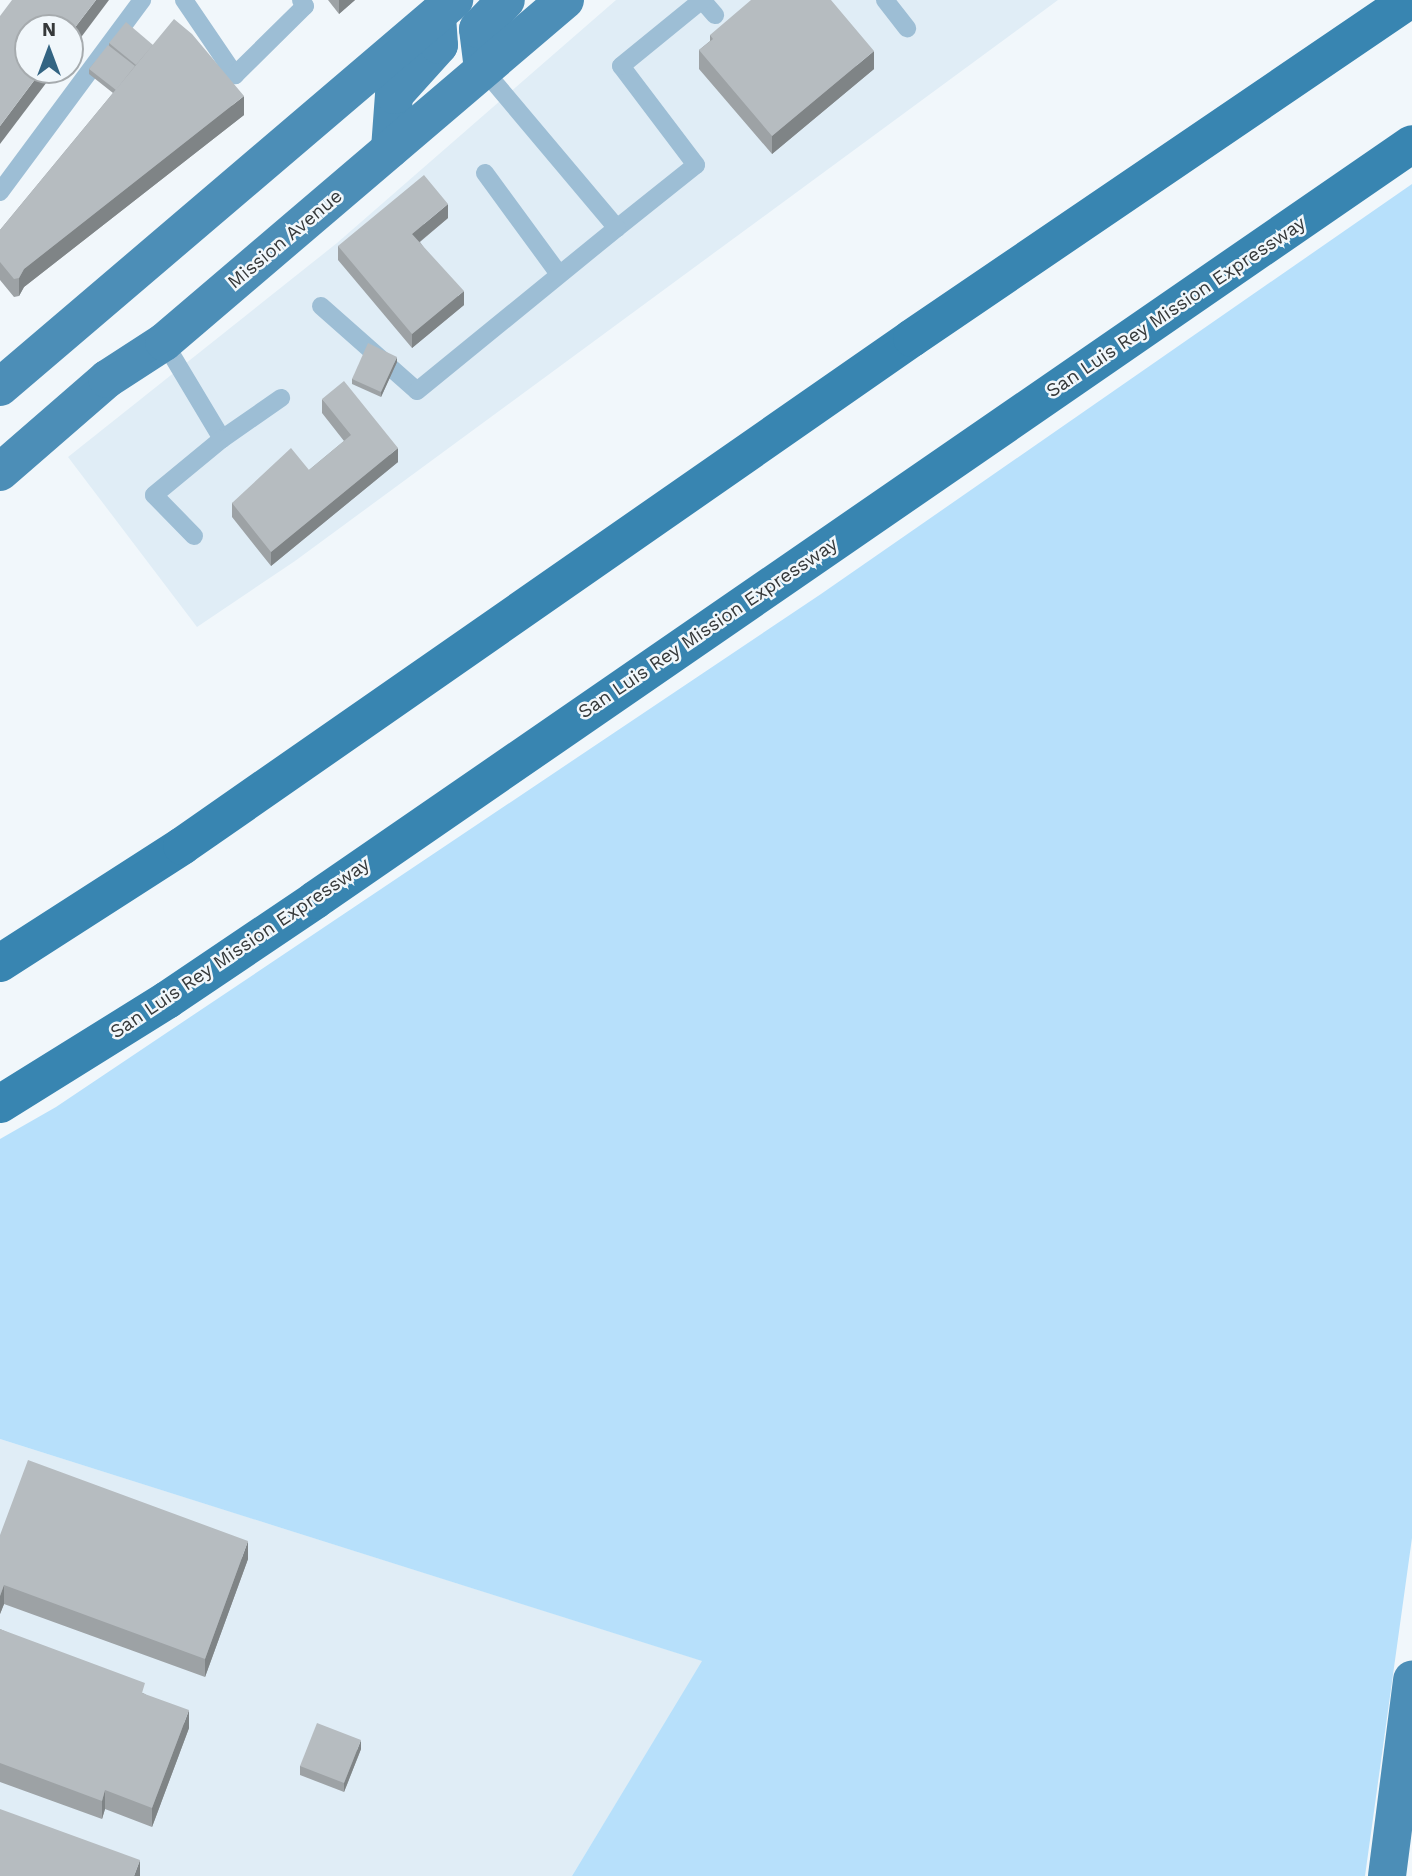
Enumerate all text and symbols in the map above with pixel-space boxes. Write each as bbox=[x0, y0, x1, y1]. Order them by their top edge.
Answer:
north arrow bbox=[14, 14, 84, 84]
text: N bbox=[42, 18, 56, 41]
street label: Mission Avenue bbox=[223, 184, 347, 294]
street label: San Luis Rey Mission Expressway bbox=[1042, 211, 1310, 403]
street label: San Luis Rey Mission Expressway bbox=[574, 532, 842, 724]
street label: San Luis Rey Mission Expressway bbox=[106, 852, 374, 1044]

